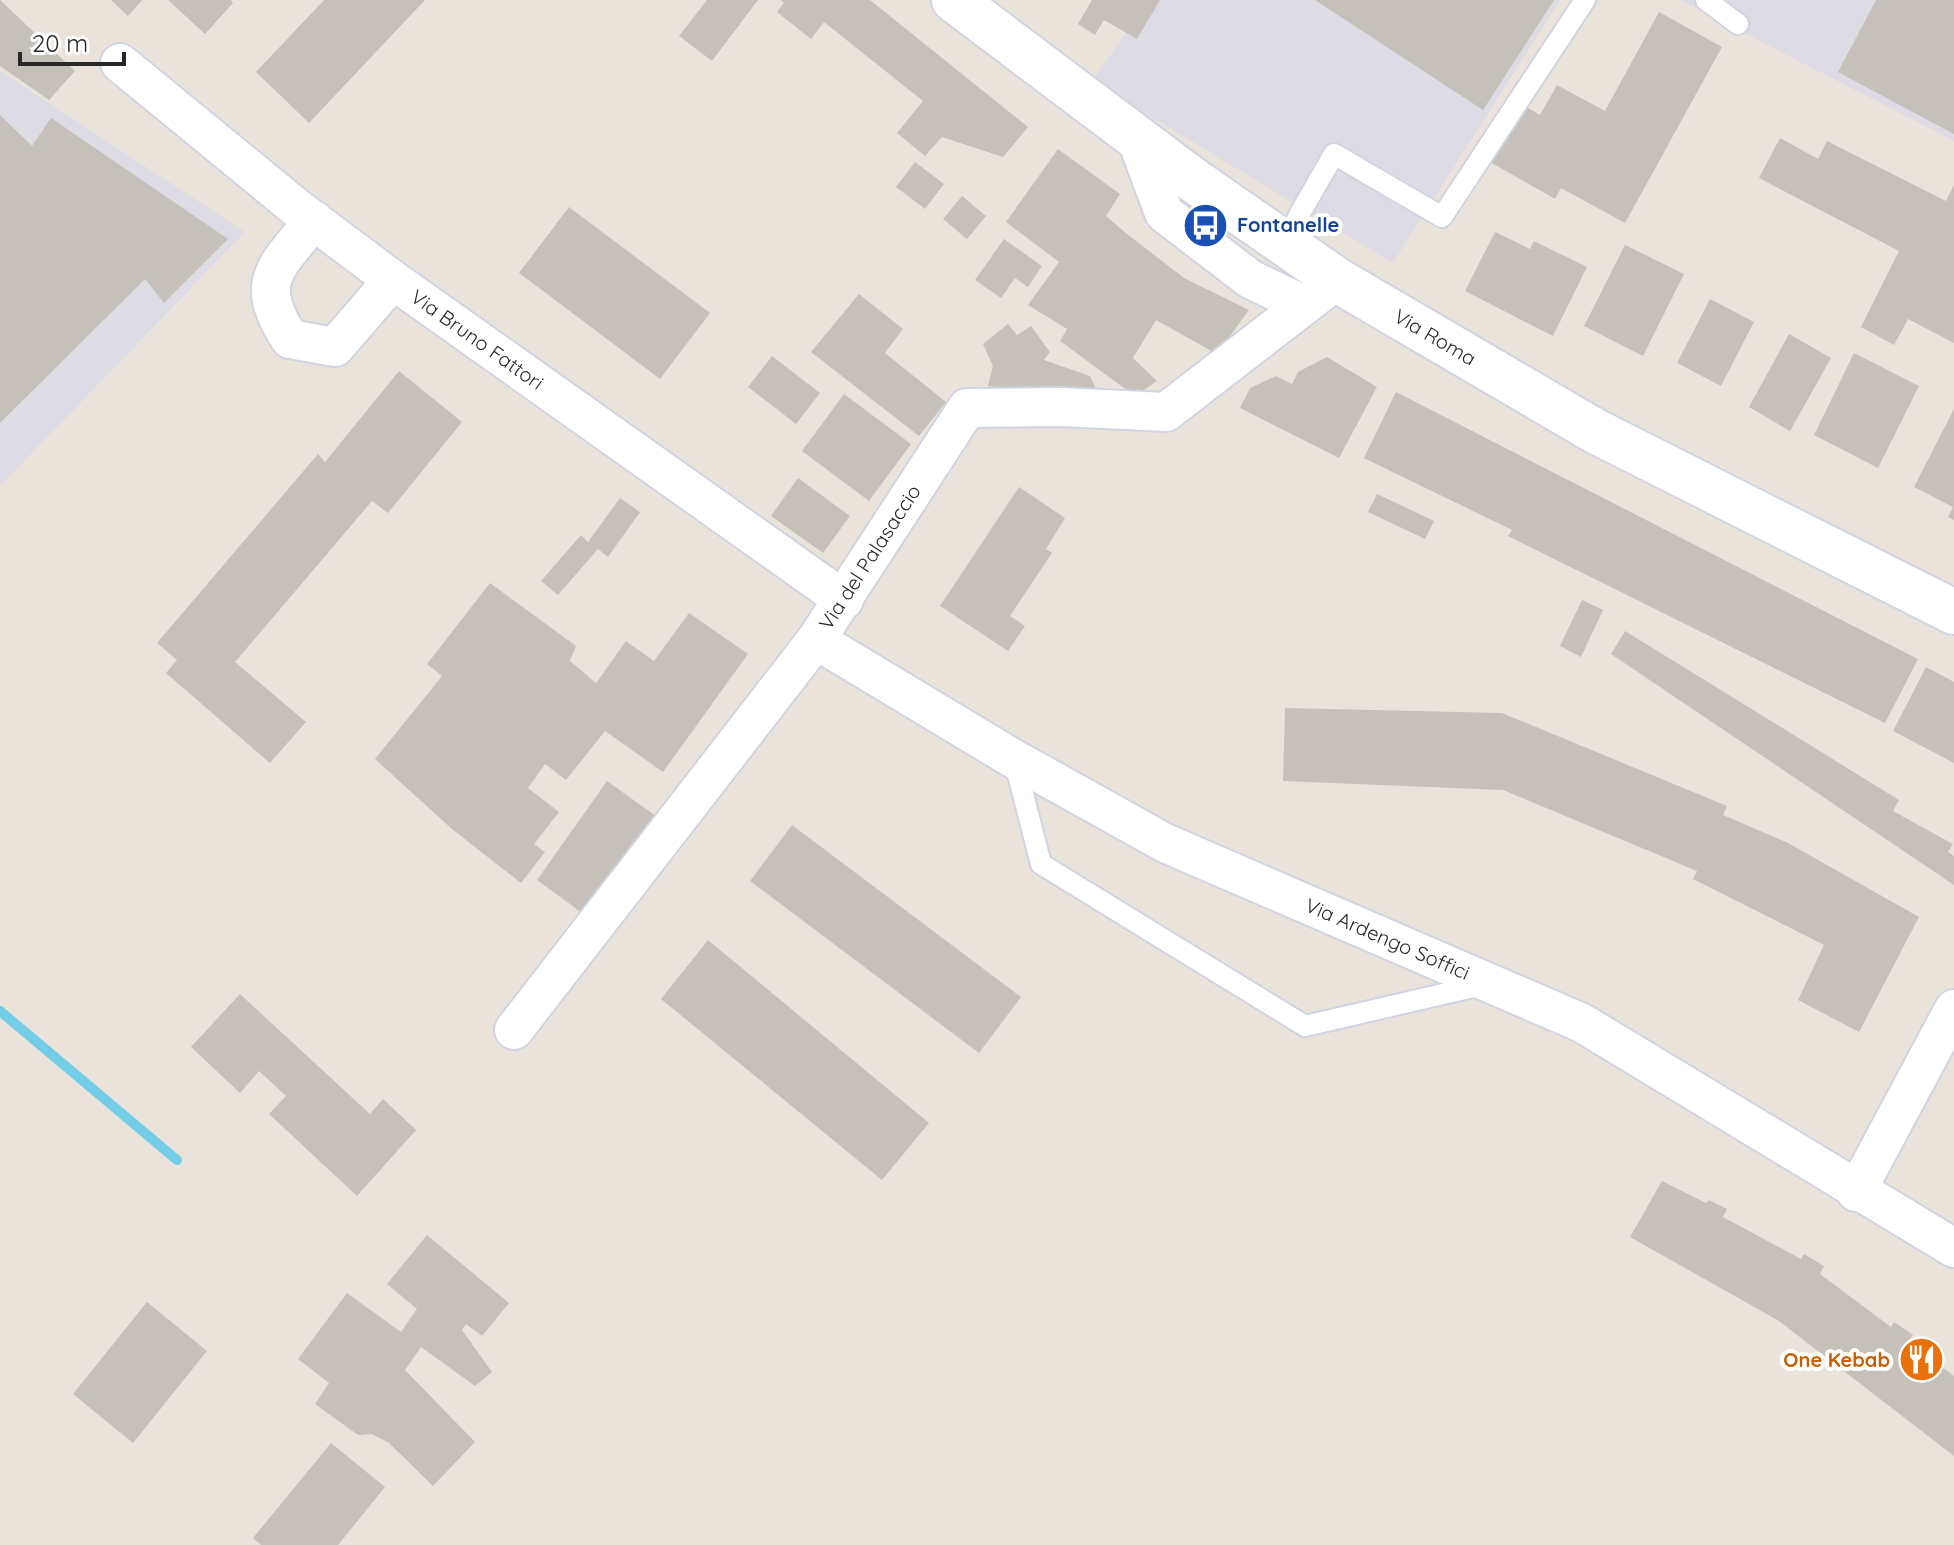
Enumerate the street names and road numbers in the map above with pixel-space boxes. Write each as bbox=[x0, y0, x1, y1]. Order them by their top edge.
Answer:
street label: Via Bruno Fattori bbox=[406, 284, 549, 395]
street label: Via Roma bbox=[1390, 303, 1481, 371]
street label: Via del Palasaccio bbox=[813, 480, 926, 634]
street label: Via Ardengo Soffici bbox=[1301, 892, 1474, 985]

